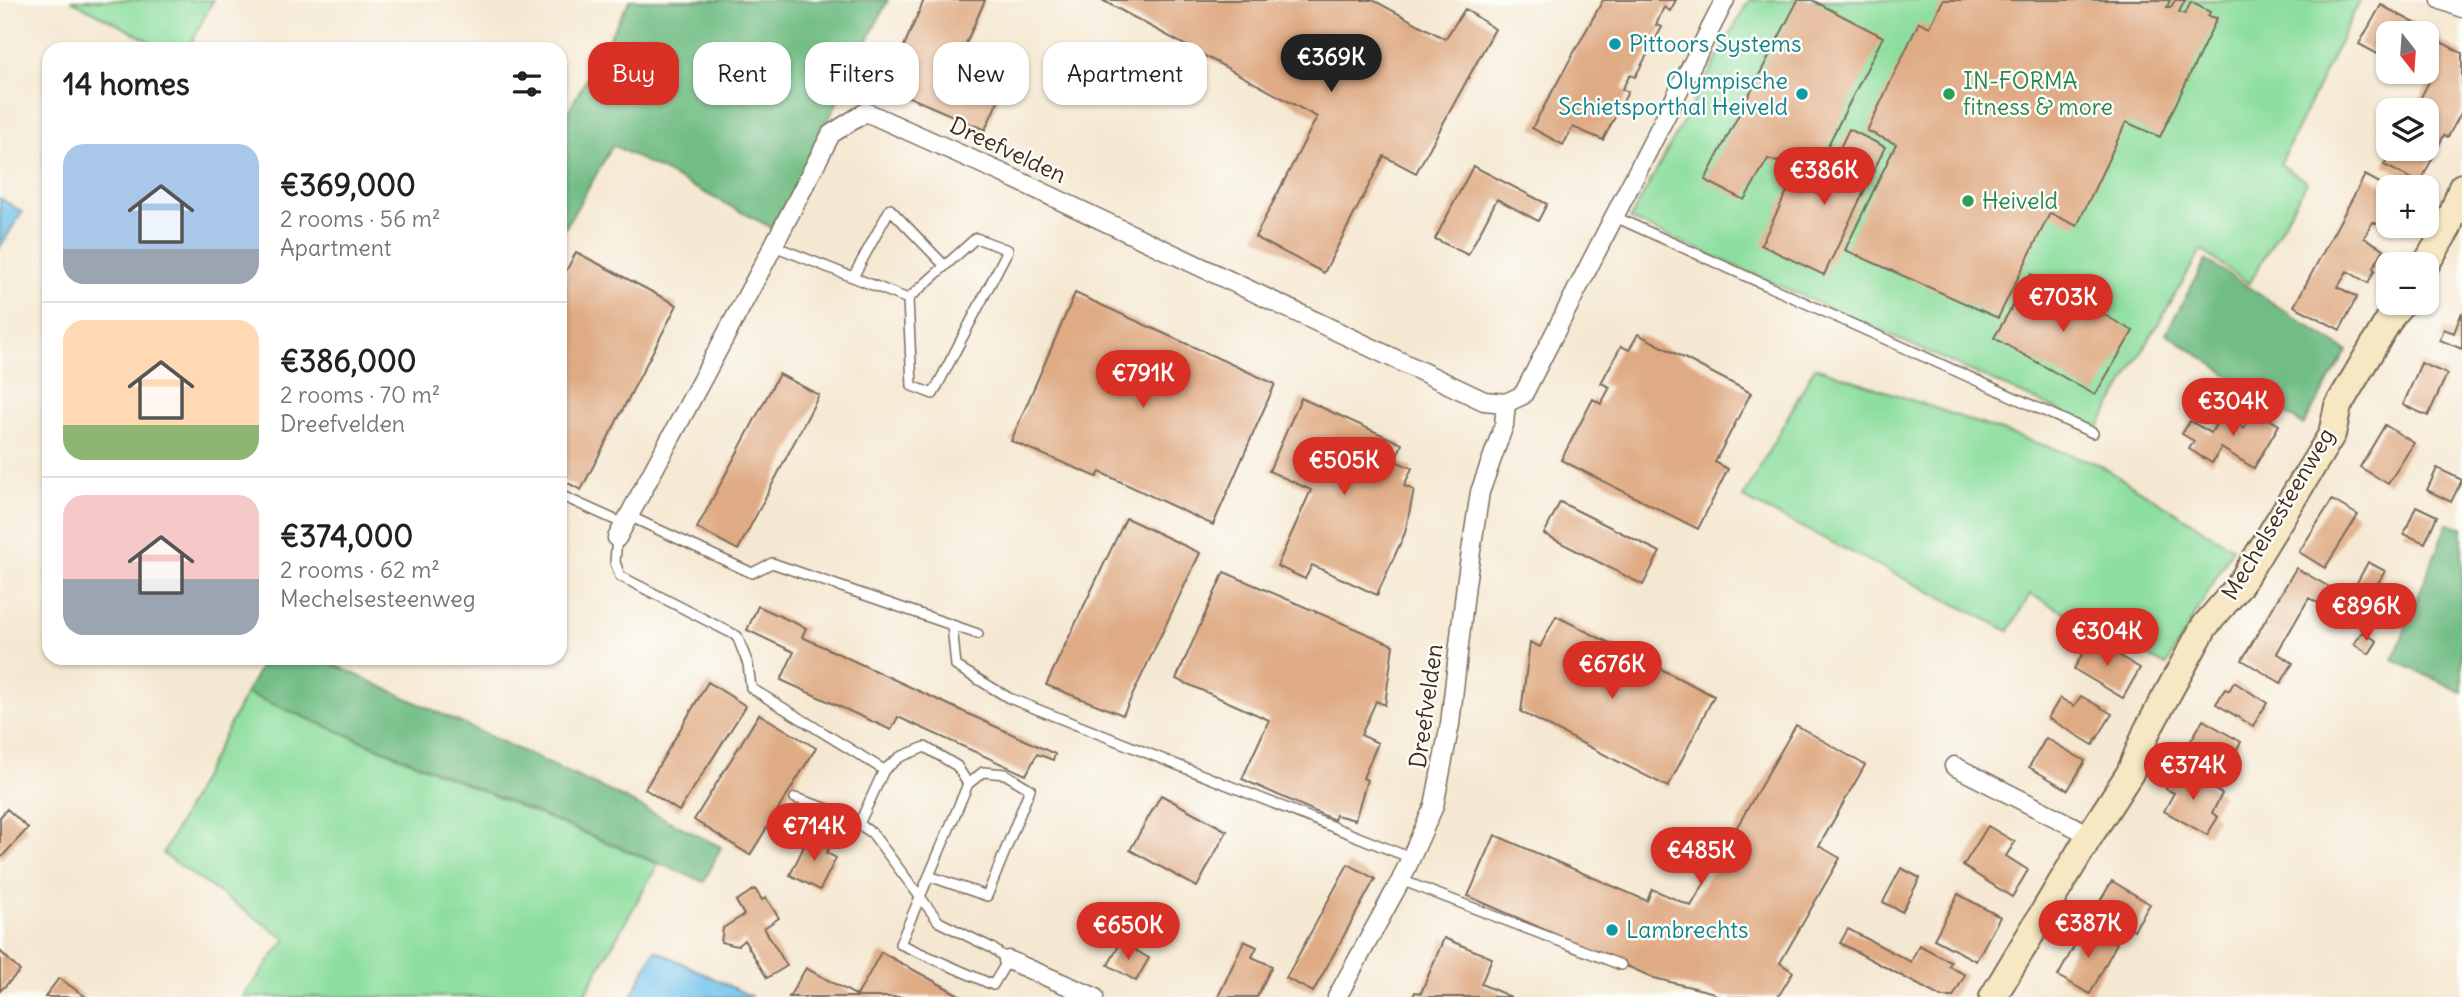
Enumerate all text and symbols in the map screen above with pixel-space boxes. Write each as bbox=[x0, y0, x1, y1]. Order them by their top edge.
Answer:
north arrow bbox=[2376, 21, 2440, 84]
map controls bbox=[2376, 21, 2439, 315]
place label: Pittoors Systems bbox=[1629, 29, 1802, 58]
pin: €369K bbox=[1282, 34, 1380, 94]
marker: Pittoors Systems bbox=[1607, 36, 1623, 52]
chip: Buy bbox=[588, 42, 679, 105]
chip: Rent bbox=[693, 42, 791, 105]
chip: Filters bbox=[805, 42, 919, 105]
chip: New bbox=[933, 42, 1029, 105]
chip: Apartment bbox=[1043, 42, 1207, 105]
text: €369K bbox=[1297, 42, 1365, 71]
text: 14 homes bbox=[63, 65, 190, 103]
icon: filters bbox=[508, 65, 546, 103]
place label: Olympische Schietsporthal Heiveld bbox=[1558, 66, 1788, 121]
place label: IN-FORMA fitness & more bbox=[1963, 66, 2113, 121]
marker: Olympische Schietsporthal Heiveld bbox=[1794, 86, 1810, 102]
marker: IN-FORMA fitness & more bbox=[1941, 86, 1957, 102]
button: layers bbox=[2376, 98, 2439, 161]
street label: Dreefvelden bbox=[945, 110, 1071, 189]
pin: €386K bbox=[1775, 148, 1873, 207]
text: €386K bbox=[1790, 155, 1858, 184]
text: €369,000 bbox=[280, 166, 416, 204]
icon: home bbox=[119, 172, 203, 256]
button: + bbox=[2376, 175, 2439, 238]
place label: Heiveld bbox=[1982, 186, 2058, 215]
marker: Heiveld bbox=[1960, 193, 1976, 209]
text: 2 rooms · 56 m² bbox=[280, 204, 441, 233]
text: Apartment bbox=[280, 233, 392, 262]
button: − bbox=[2376, 252, 2439, 315]
pin: €703K bbox=[2014, 274, 2112, 334]
text: €703K bbox=[2029, 282, 2097, 311]
text: €386,000 bbox=[280, 342, 416, 380]
icon: home bbox=[119, 348, 203, 432]
pin: €791K bbox=[1094, 350, 1192, 410]
text: €791K bbox=[1112, 358, 1174, 387]
pin: €304K bbox=[2184, 378, 2282, 438]
text: 2 rooms · 70 m² bbox=[280, 380, 440, 409]
text: €304K bbox=[2198, 386, 2268, 415]
text: Dreefvelden bbox=[280, 409, 405, 438]
street label: Mechelsesteenweg bbox=[2215, 422, 2340, 605]
pin: €505K bbox=[1295, 438, 1393, 497]
text: €505K bbox=[1309, 445, 1379, 474]
text: €374,000 bbox=[280, 517, 413, 555]
icon: home bbox=[119, 523, 203, 607]
text: 2 rooms · 62 m² bbox=[280, 555, 440, 584]
text: Mechelsesteenweg bbox=[280, 584, 476, 613]
pin: €896K bbox=[2317, 584, 2415, 643]
text: €896K bbox=[2332, 591, 2400, 620]
pin: €304K bbox=[2058, 608, 2156, 668]
text: €304K bbox=[2072, 616, 2142, 645]
street label: Dreefvelden bbox=[1402, 642, 1449, 770]
pin: €676K bbox=[1563, 642, 1661, 701]
text: €676K bbox=[1579, 649, 1645, 678]
pin: €374K bbox=[2144, 742, 2242, 802]
text: €374K bbox=[2160, 750, 2226, 779]
pin: €714K bbox=[765, 804, 863, 863]
text: €714K bbox=[783, 811, 845, 840]
pin: €485K bbox=[1652, 828, 1750, 887]
text: €485K bbox=[1667, 835, 1735, 864]
pin: €387K bbox=[2039, 900, 2137, 960]
pin: €650K bbox=[1079, 902, 1177, 962]
text: €387K bbox=[2055, 908, 2121, 937]
text: €650K bbox=[1093, 910, 1163, 939]
place label: Lambrechts bbox=[1626, 915, 1748, 944]
marker: Lambrechts bbox=[1604, 922, 1620, 938]

